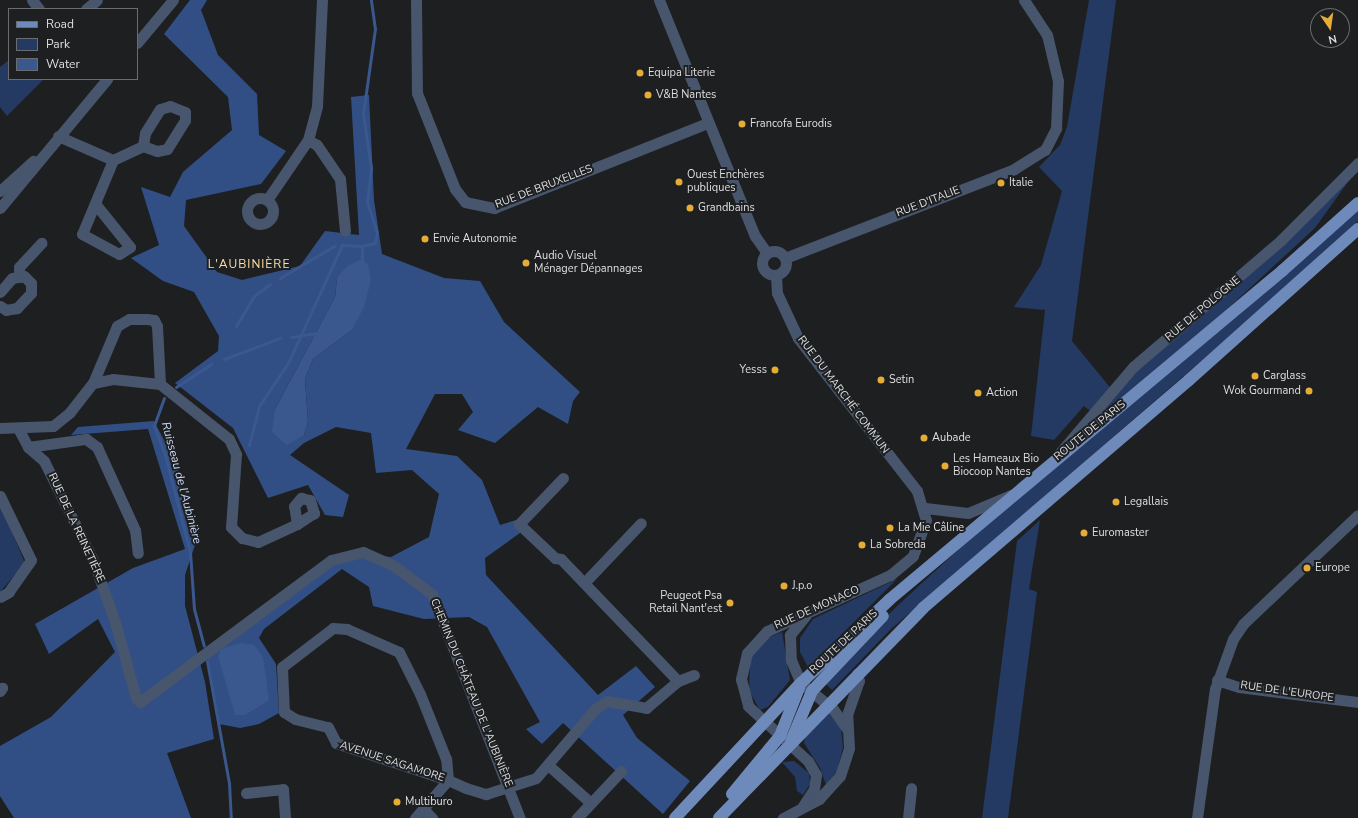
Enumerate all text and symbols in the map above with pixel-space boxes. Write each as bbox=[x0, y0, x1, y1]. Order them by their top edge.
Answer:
legend bbox=[8, 8, 138, 80]
north arrow bbox=[1310, 8, 1350, 48]
text: Road bbox=[46, 16, 74, 32]
text: N bbox=[1327, 31, 1338, 47]
text: Park bbox=[46, 36, 70, 52]
text: Water bbox=[46, 56, 80, 72]
place label: Equipa Literie bbox=[648, 66, 715, 80]
marker: Equipa Literie bbox=[635, 68, 645, 78]
place label: V&B Nantes bbox=[656, 88, 716, 102]
marker: V&B Nantes bbox=[643, 90, 653, 100]
place label: Francofa Eurodis bbox=[750, 117, 832, 131]
marker: Francofa Eurodis bbox=[737, 119, 747, 129]
street label: RUE DE BRUXELLES bbox=[493, 162, 595, 212]
place label: Ouest Enchères publiques bbox=[687, 169, 764, 195]
place label: Italie bbox=[1009, 176, 1033, 190]
marker: Ouest Enchères publiques bbox=[674, 177, 684, 187]
marker: Italie bbox=[996, 178, 1006, 188]
street label: RUE D'ITALIE bbox=[894, 184, 962, 220]
place label: Grandbains bbox=[698, 201, 755, 215]
marker: Grandbains bbox=[685, 203, 695, 213]
place label: Envie Autonomie bbox=[433, 232, 517, 246]
marker: Envie Autonomie bbox=[420, 234, 430, 244]
place label: Audio Visuel Ménager Dépannages bbox=[534, 250, 643, 276]
district label: L'AUBINIÈRE bbox=[208, 258, 290, 272]
marker: Audio Visuel Ménager Dépannages bbox=[521, 258, 531, 268]
street label: RUE DE POLOGNE bbox=[1163, 274, 1243, 344]
street label: RUE DU MARCHÉ COMMUN bbox=[794, 334, 892, 456]
place label: Yesss bbox=[740, 363, 767, 377]
marker: Yesss bbox=[770, 365, 780, 375]
place label: Carglass bbox=[1263, 369, 1306, 383]
marker: Carglass bbox=[1250, 371, 1260, 381]
place label: Setin bbox=[889, 373, 914, 387]
marker: Setin bbox=[876, 375, 886, 385]
place label: Wok Gourmand bbox=[1223, 384, 1301, 398]
place label: Action bbox=[986, 386, 1018, 400]
marker: Wok Gourmand bbox=[1304, 386, 1314, 396]
marker: Action bbox=[973, 388, 983, 398]
street label: ROUTE DE PARIS bbox=[1052, 398, 1128, 464]
water label: Ruisseau de l'Aubinière bbox=[158, 420, 204, 546]
place label: Aubade bbox=[932, 431, 971, 445]
marker: Aubade bbox=[919, 433, 929, 443]
place label: Les Hameaux Bio Biocoop Nantes bbox=[953, 453, 1039, 479]
marker: Les Hameaux Bio Biocoop Nantes bbox=[940, 461, 950, 471]
street label: RUE DE LA REINETIÈRE bbox=[45, 471, 107, 585]
place label: Legallais bbox=[1124, 495, 1168, 509]
marker: Legallais bbox=[1111, 497, 1121, 507]
place label: La Mie Câline bbox=[898, 521, 964, 535]
marker: La Mie Câline bbox=[885, 523, 895, 533]
place label: Euromaster bbox=[1092, 526, 1149, 540]
marker: Euromaster bbox=[1079, 528, 1089, 538]
place label: La Sobreda bbox=[870, 538, 926, 552]
marker: La Sobreda bbox=[857, 540, 867, 550]
place label: Europe bbox=[1315, 561, 1350, 575]
marker: Europe bbox=[1302, 563, 1312, 573]
place label: J.p.o bbox=[792, 579, 812, 593]
marker: J.p.o bbox=[779, 581, 789, 591]
street label: RUE DE MONACO bbox=[773, 583, 861, 633]
place label: Peugeot Psa Retail Nant'est bbox=[649, 590, 722, 616]
street label: CHEMIN DU CHÂTEAU DE L'AUBINIÈRE bbox=[427, 597, 515, 789]
marker: Peugeot Psa Retail Nant'est bbox=[725, 598, 735, 608]
street label: ROUTE DE PARIS bbox=[807, 607, 881, 677]
street label: RUE DE L'EUROPE bbox=[1240, 679, 1334, 705]
street label: AVENUE SAGAMORE bbox=[338, 739, 446, 785]
place label: Multiburo bbox=[405, 795, 453, 809]
marker: Multiburo bbox=[392, 797, 402, 807]

